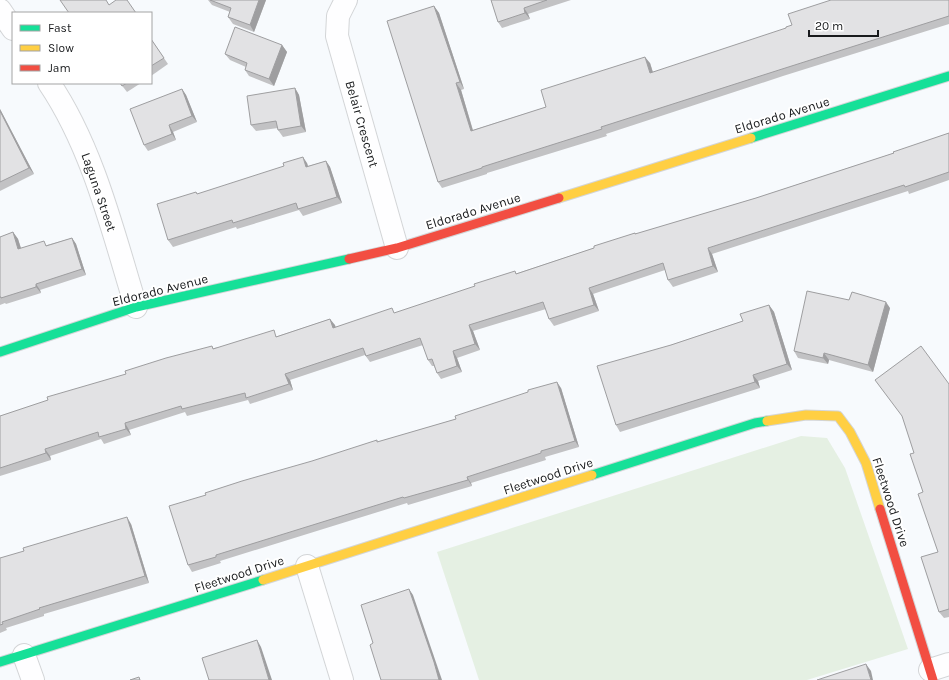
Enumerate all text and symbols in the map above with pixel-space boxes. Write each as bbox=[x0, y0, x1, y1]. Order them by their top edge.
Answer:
legend bbox=[12, 12, 152, 84]
scale bar bbox=[809, 12, 878, 38]
text: 20 m bbox=[815, 19, 843, 33]
text: Fast bbox=[48, 21, 72, 35]
text: Slow bbox=[48, 41, 74, 55]
text: Jam bbox=[48, 61, 71, 75]
street label: Belair Crescent bbox=[342, 79, 382, 169]
street label: Eldorado Avenue bbox=[733, 93, 831, 137]
street label: Laguna Street bbox=[79, 151, 120, 233]
street label: Eldorado Avenue bbox=[424, 189, 522, 233]
street label: Eldorado Avenue bbox=[110, 271, 210, 309]
street label: Fleetwood Drive bbox=[501, 454, 595, 498]
street label: Fleetwood Drive bbox=[869, 455, 913, 549]
street label: Fleetwood Drive bbox=[192, 552, 286, 596]

